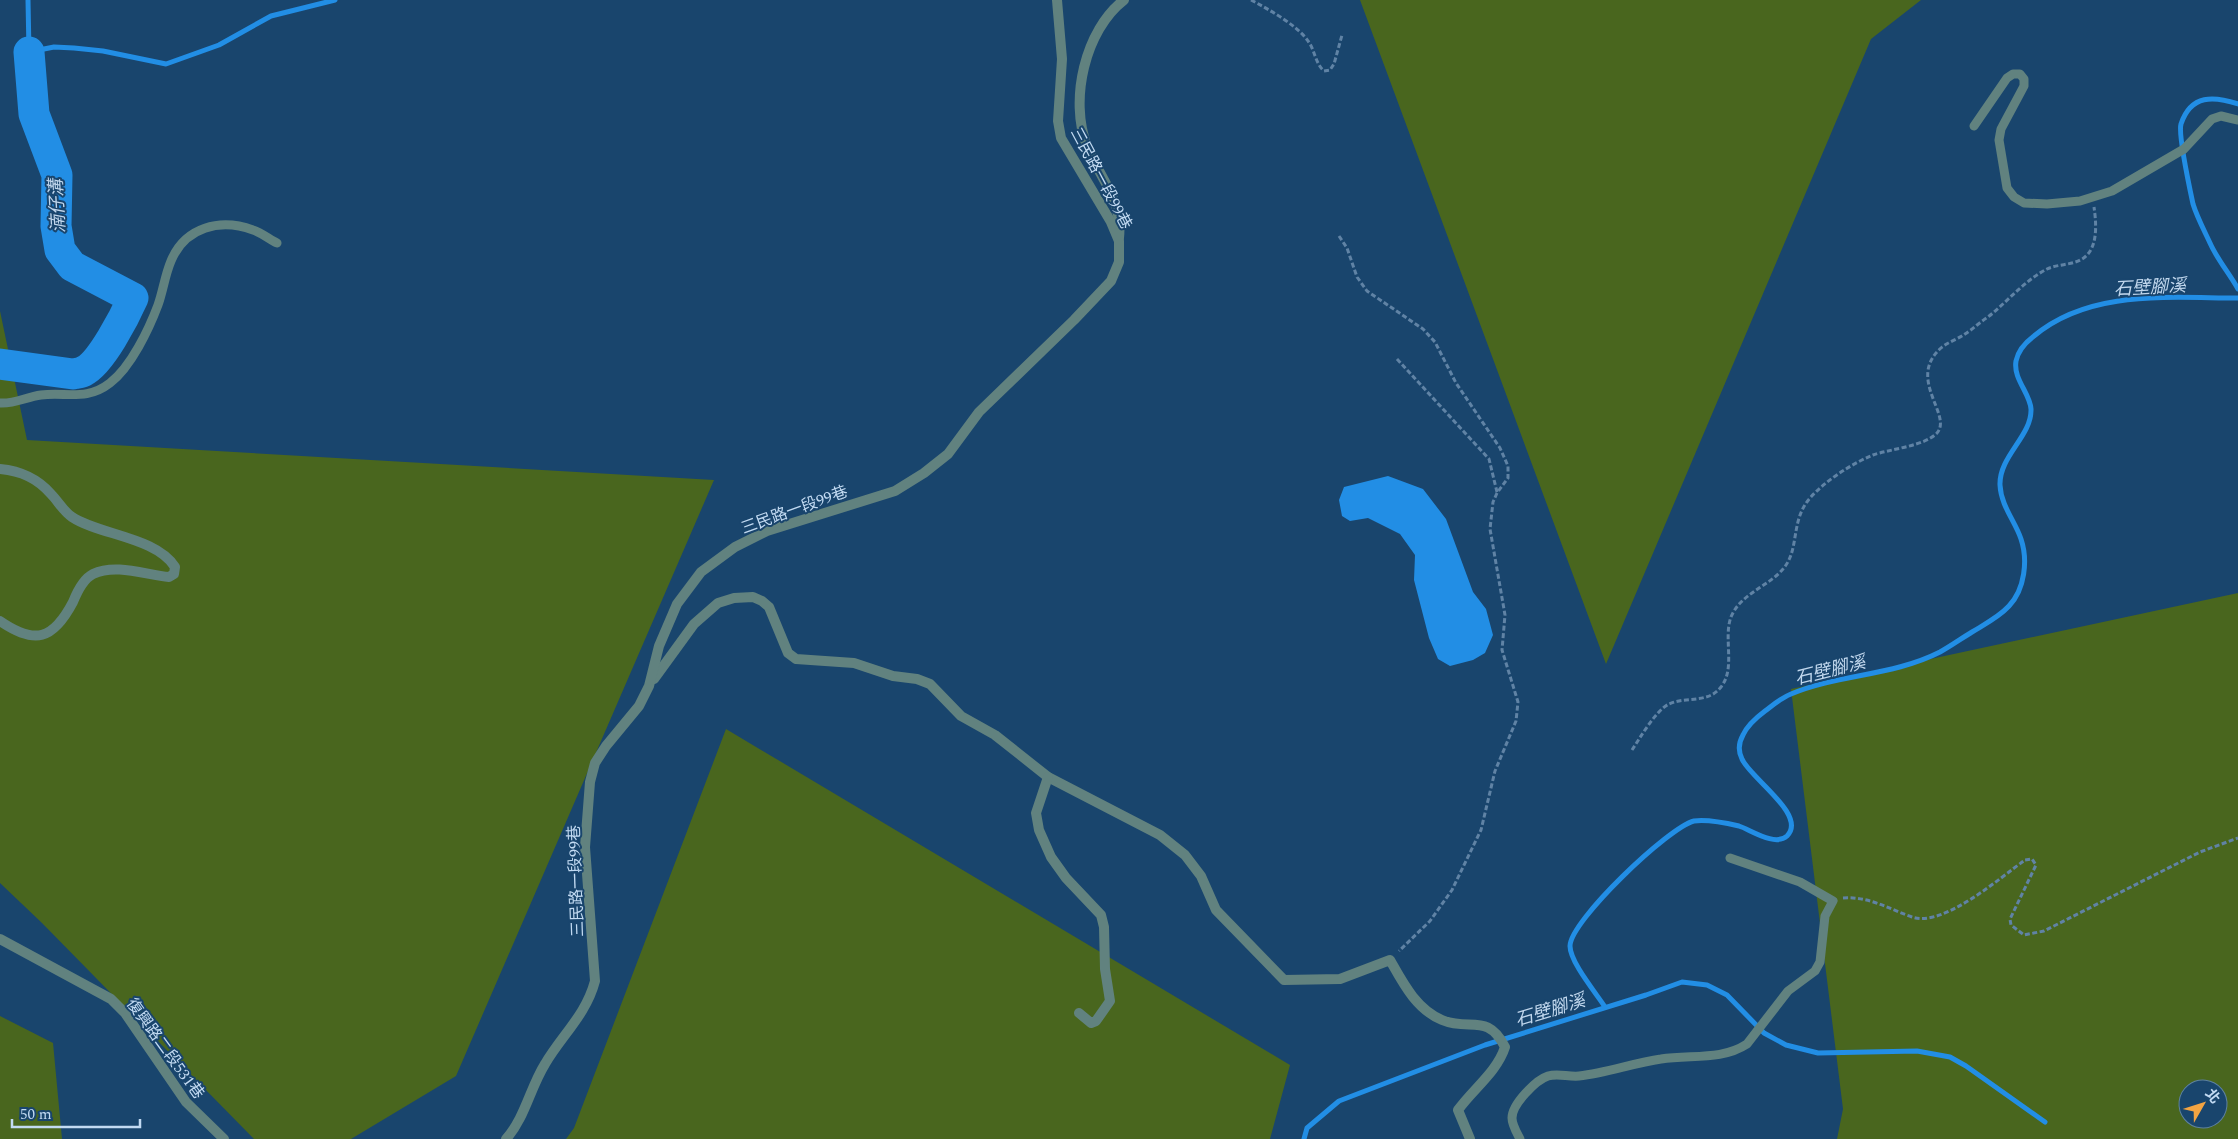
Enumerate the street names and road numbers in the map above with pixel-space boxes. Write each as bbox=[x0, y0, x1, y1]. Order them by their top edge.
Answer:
street label: 三民路一段99巷 bbox=[1064, 123, 1138, 234]
street label: 三民路一段99巷 bbox=[738, 480, 851, 540]
street label: 三民路一段99巷 bbox=[562, 825, 590, 937]
street label: 復興路二段531巷 bbox=[120, 993, 210, 1104]

